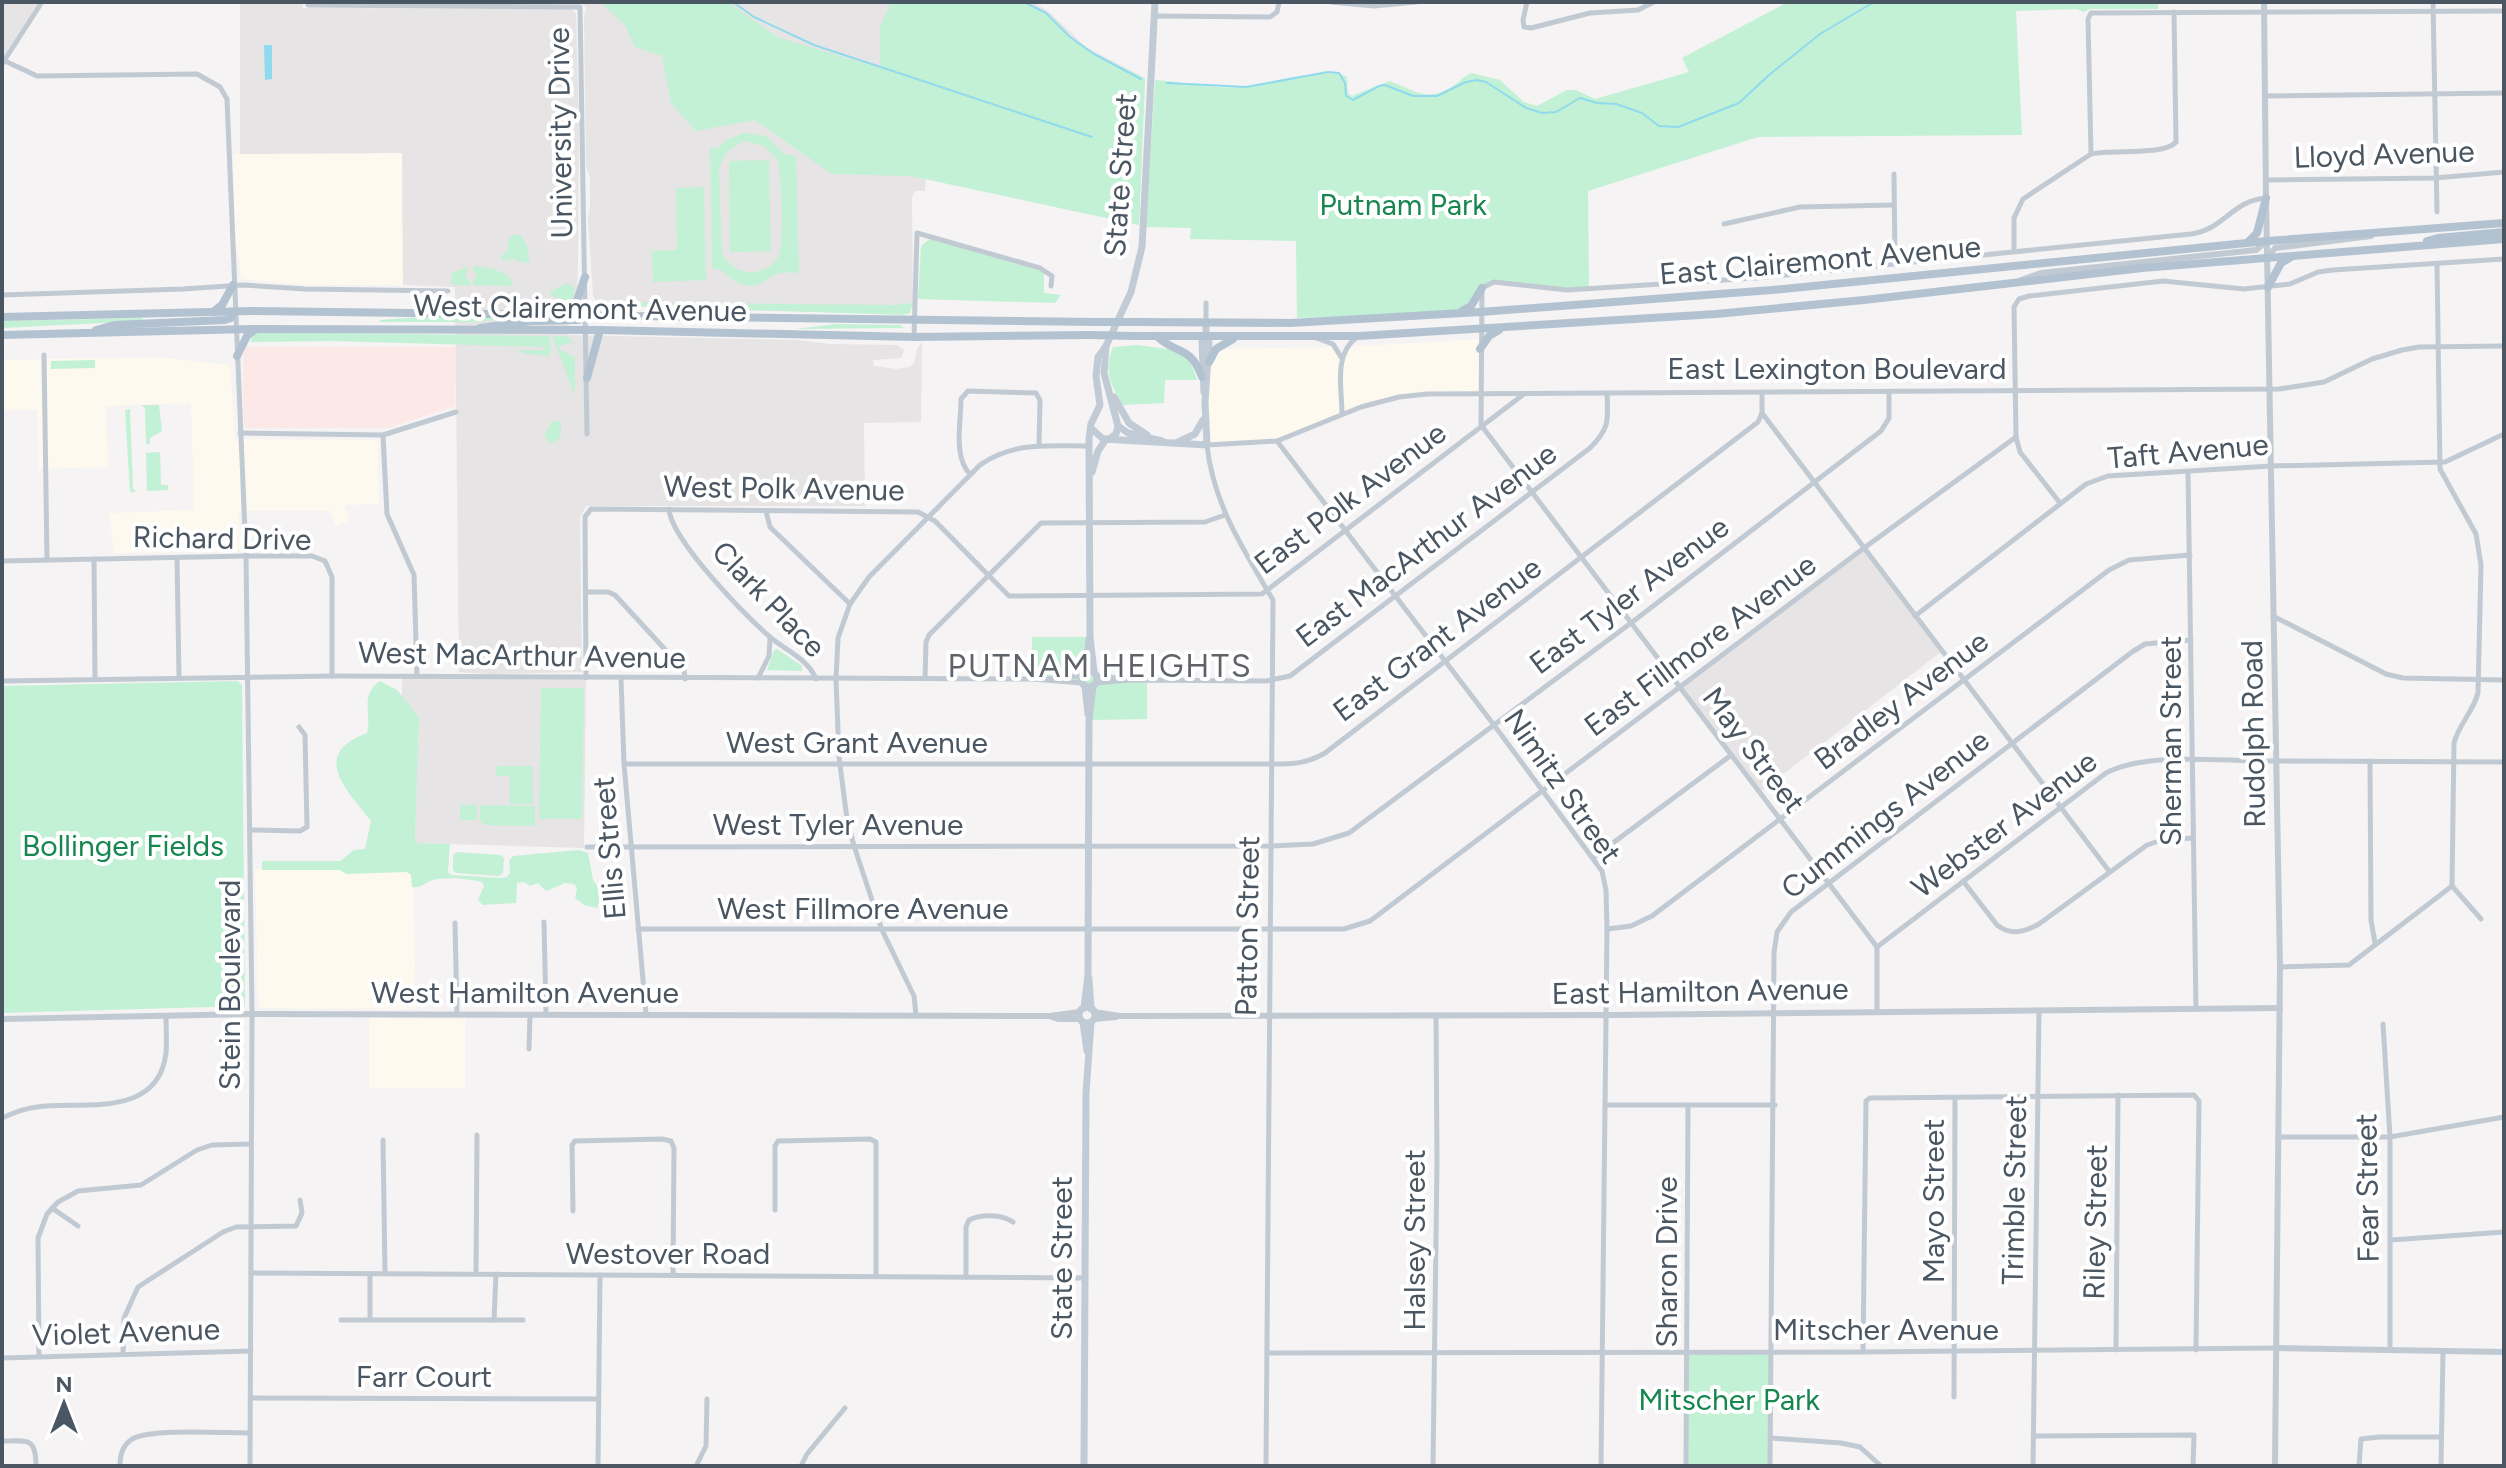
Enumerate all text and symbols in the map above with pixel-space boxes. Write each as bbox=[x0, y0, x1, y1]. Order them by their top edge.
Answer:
street label: University Drive bbox=[540, 27, 580, 239]
street label: State Street bbox=[1096, 92, 1144, 258]
street label: Lloyd Avenue bbox=[2293, 132, 2475, 176]
park label: Putnam Park bbox=[1319, 186, 1487, 223]
street label: East Clairemont Avenue bbox=[1658, 228, 1982, 292]
street label: West Clairemont Avenue bbox=[413, 287, 747, 329]
street label: East Lexington Boulevard bbox=[1667, 350, 2007, 387]
street label: East Polk Avenue bbox=[1247, 414, 1453, 582]
street label: Taft Avenue bbox=[2106, 426, 2270, 476]
street label: East MacArthur Avenue bbox=[1288, 435, 1564, 655]
street label: West Polk Avenue bbox=[663, 467, 905, 509]
street label: East Tyler Avenue bbox=[1522, 508, 1736, 682]
street label: Richard Drive bbox=[132, 518, 312, 558]
street label: Clark Place bbox=[704, 533, 834, 665]
street label: East Fillmore Avenue bbox=[1577, 546, 1823, 744]
street label: East Grant Avenue bbox=[1326, 549, 1548, 729]
street label: Bradley Avenue bbox=[1807, 622, 1995, 778]
street label: West MacArthur Avenue bbox=[358, 634, 686, 676]
street label: Sherman Street bbox=[2152, 636, 2189, 846]
street label: Rudolph Road bbox=[2233, 640, 2273, 828]
district label: PUTNAM HEIGHTS bbox=[947, 647, 1253, 685]
street label: May Street bbox=[1695, 680, 1813, 820]
street label: Nimitz Street bbox=[1496, 702, 1630, 870]
street label: Cummings Avenue bbox=[1774, 721, 1996, 907]
street label: West Grant Avenue bbox=[726, 724, 988, 761]
street label: Webster Avenue bbox=[1904, 742, 2104, 906]
street label: Ellis Street bbox=[584, 775, 634, 921]
street label: West Tyler Avenue bbox=[713, 806, 963, 843]
park label: Bollinger Fields bbox=[22, 827, 224, 864]
street label: Patton Street bbox=[1227, 835, 1267, 1017]
street label: Stein Boulevard bbox=[211, 880, 248, 1090]
street label: West Fillmore Avenue bbox=[717, 890, 1009, 927]
street label: East Hamilton Avenue bbox=[1551, 970, 1849, 1012]
street label: West Hamilton Avenue bbox=[371, 974, 679, 1011]
street label: Trimble Street bbox=[1994, 1095, 2034, 1285]
street label: Fear Street bbox=[2347, 1113, 2387, 1263]
street label: Mayo Street bbox=[1915, 1119, 1952, 1283]
street label: Riley Street bbox=[2075, 1144, 2115, 1300]
street label: Halsey Street bbox=[1396, 1149, 1433, 1331]
street label: State Street bbox=[1043, 1176, 1080, 1340]
street label: Sharon Drive bbox=[1648, 1176, 1685, 1348]
street label: Westover Road bbox=[566, 1235, 770, 1272]
street label: Violet Avenue bbox=[31, 1310, 221, 1354]
street label: Mitscher Avenue bbox=[1773, 1311, 1999, 1348]
street label: Farr Court bbox=[356, 1358, 492, 1395]
north arrow bbox=[24, 1364, 104, 1444]
text: N bbox=[55, 1371, 73, 1398]
park label: Mitscher Park bbox=[1638, 1381, 1820, 1418]

